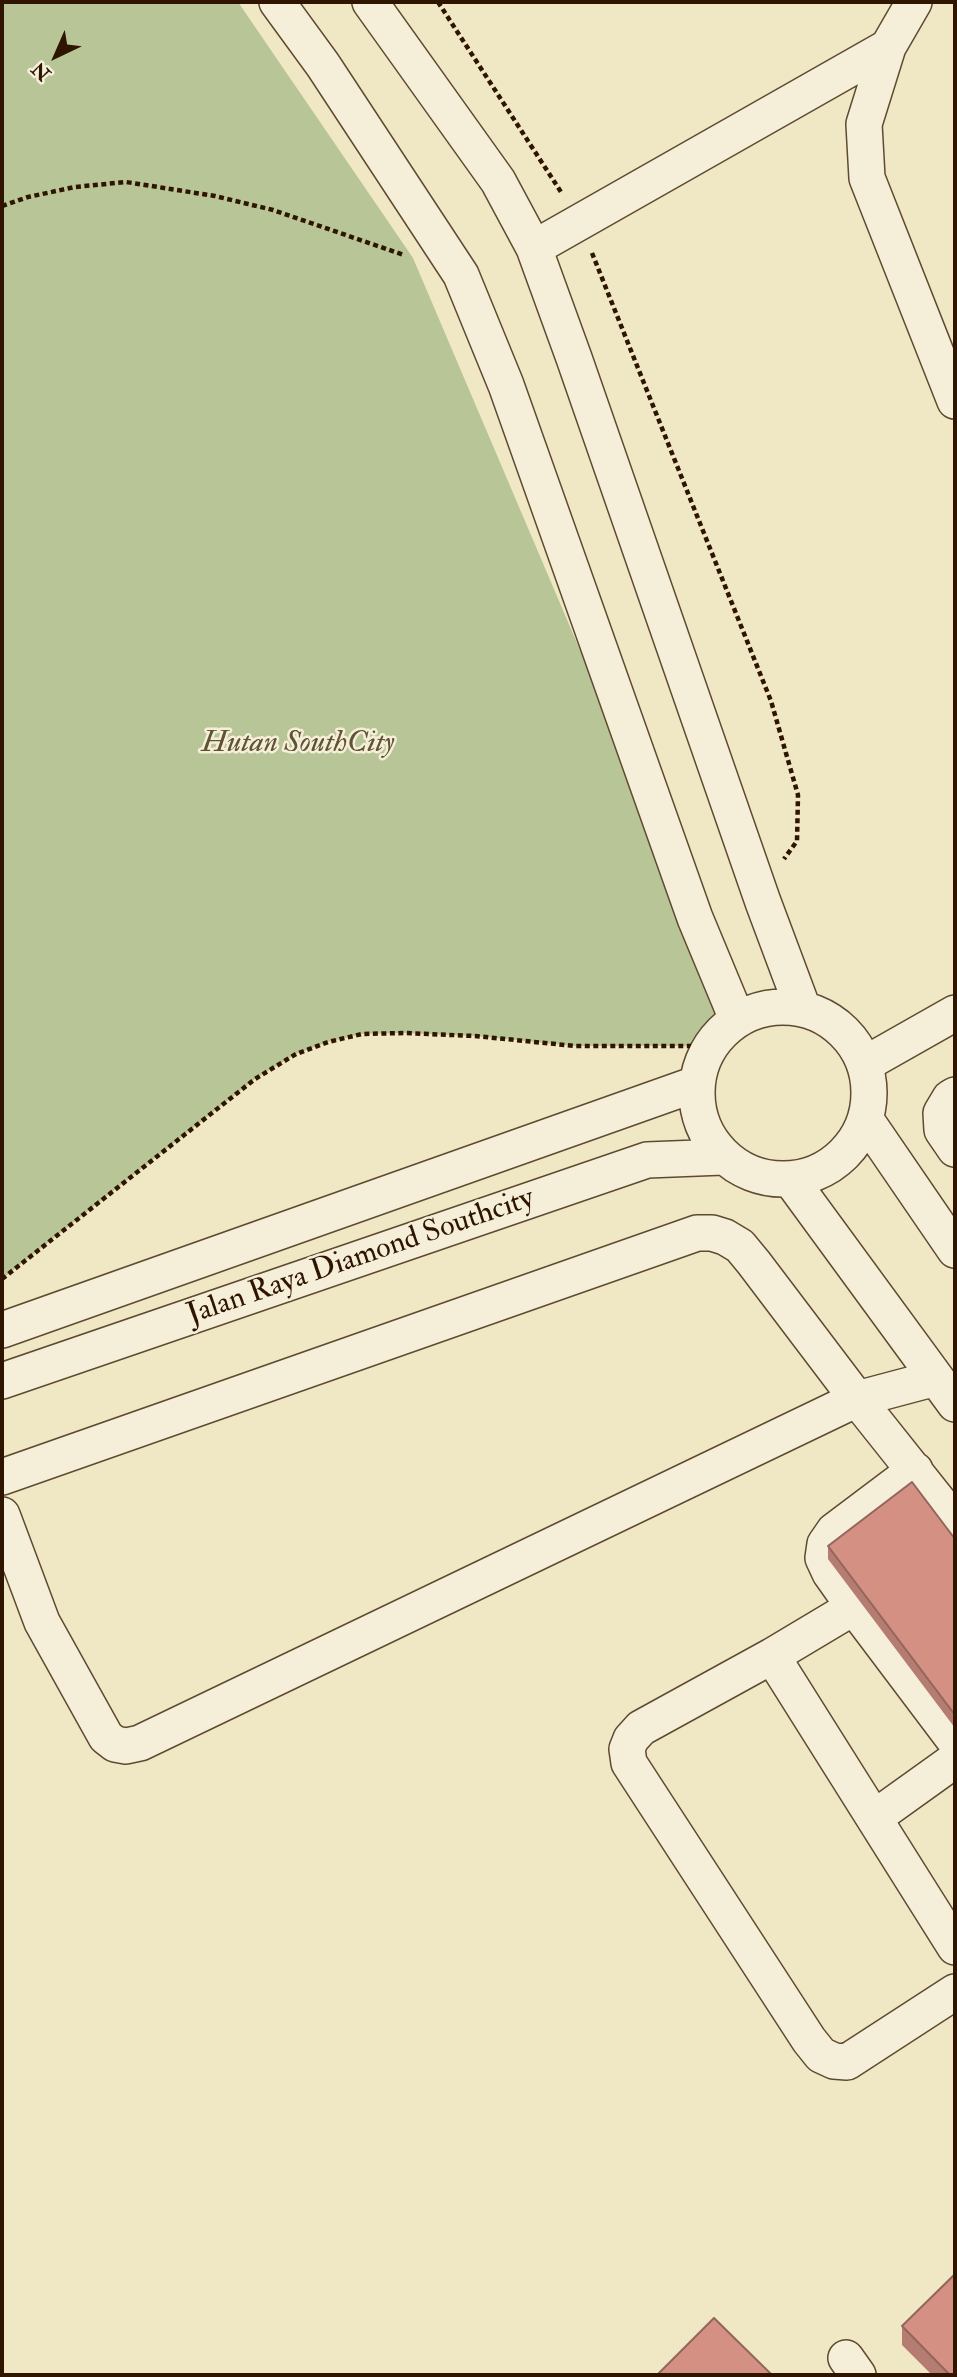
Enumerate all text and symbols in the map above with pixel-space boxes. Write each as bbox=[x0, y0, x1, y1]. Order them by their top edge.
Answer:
north arrow bbox=[21, 21, 91, 91]
text: N bbox=[27, 57, 56, 86]
park label: Hutan SouthCity bbox=[202, 727, 394, 763]
street label: Jalan Raya Diamond Southcity bbox=[183, 1182, 539, 1334]

